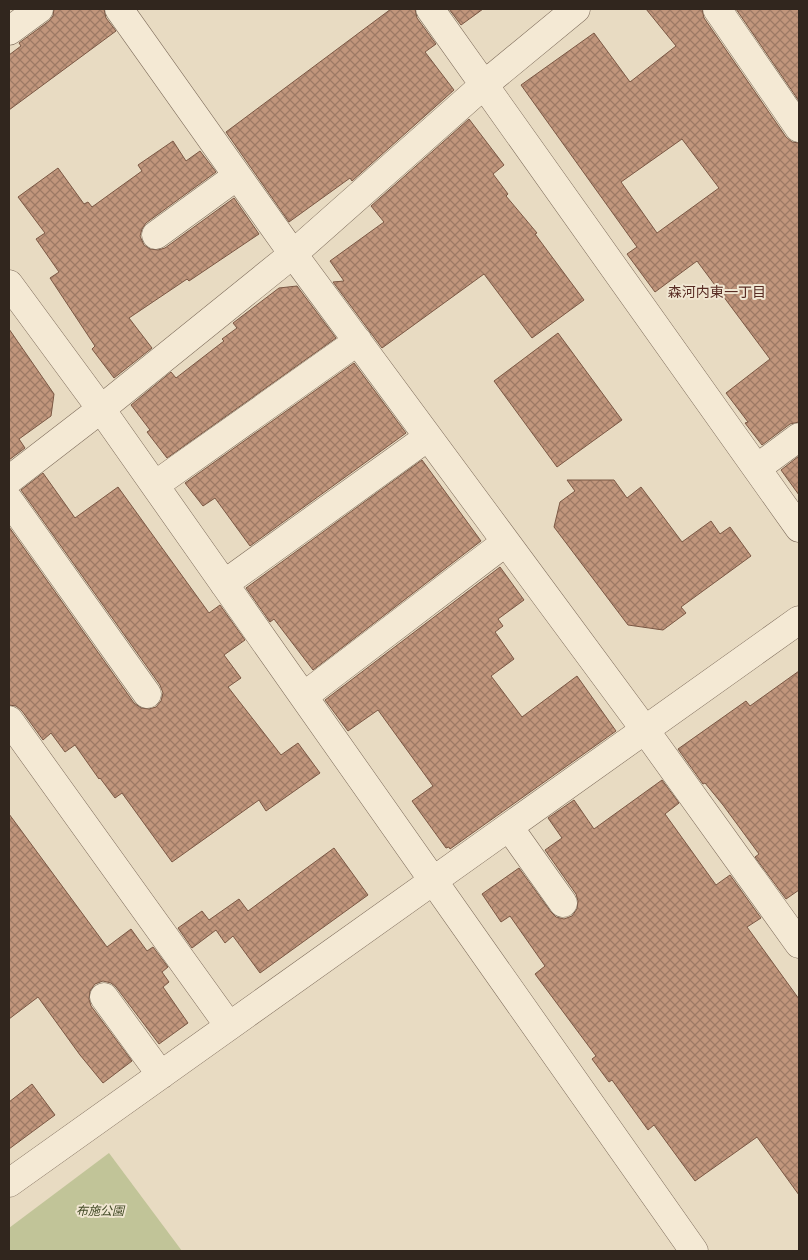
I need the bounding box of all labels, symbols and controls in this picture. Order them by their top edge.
district label: 森河内東一丁目 [668,283,766,301]
park label: 布施公園 [76,1203,126,1218]

